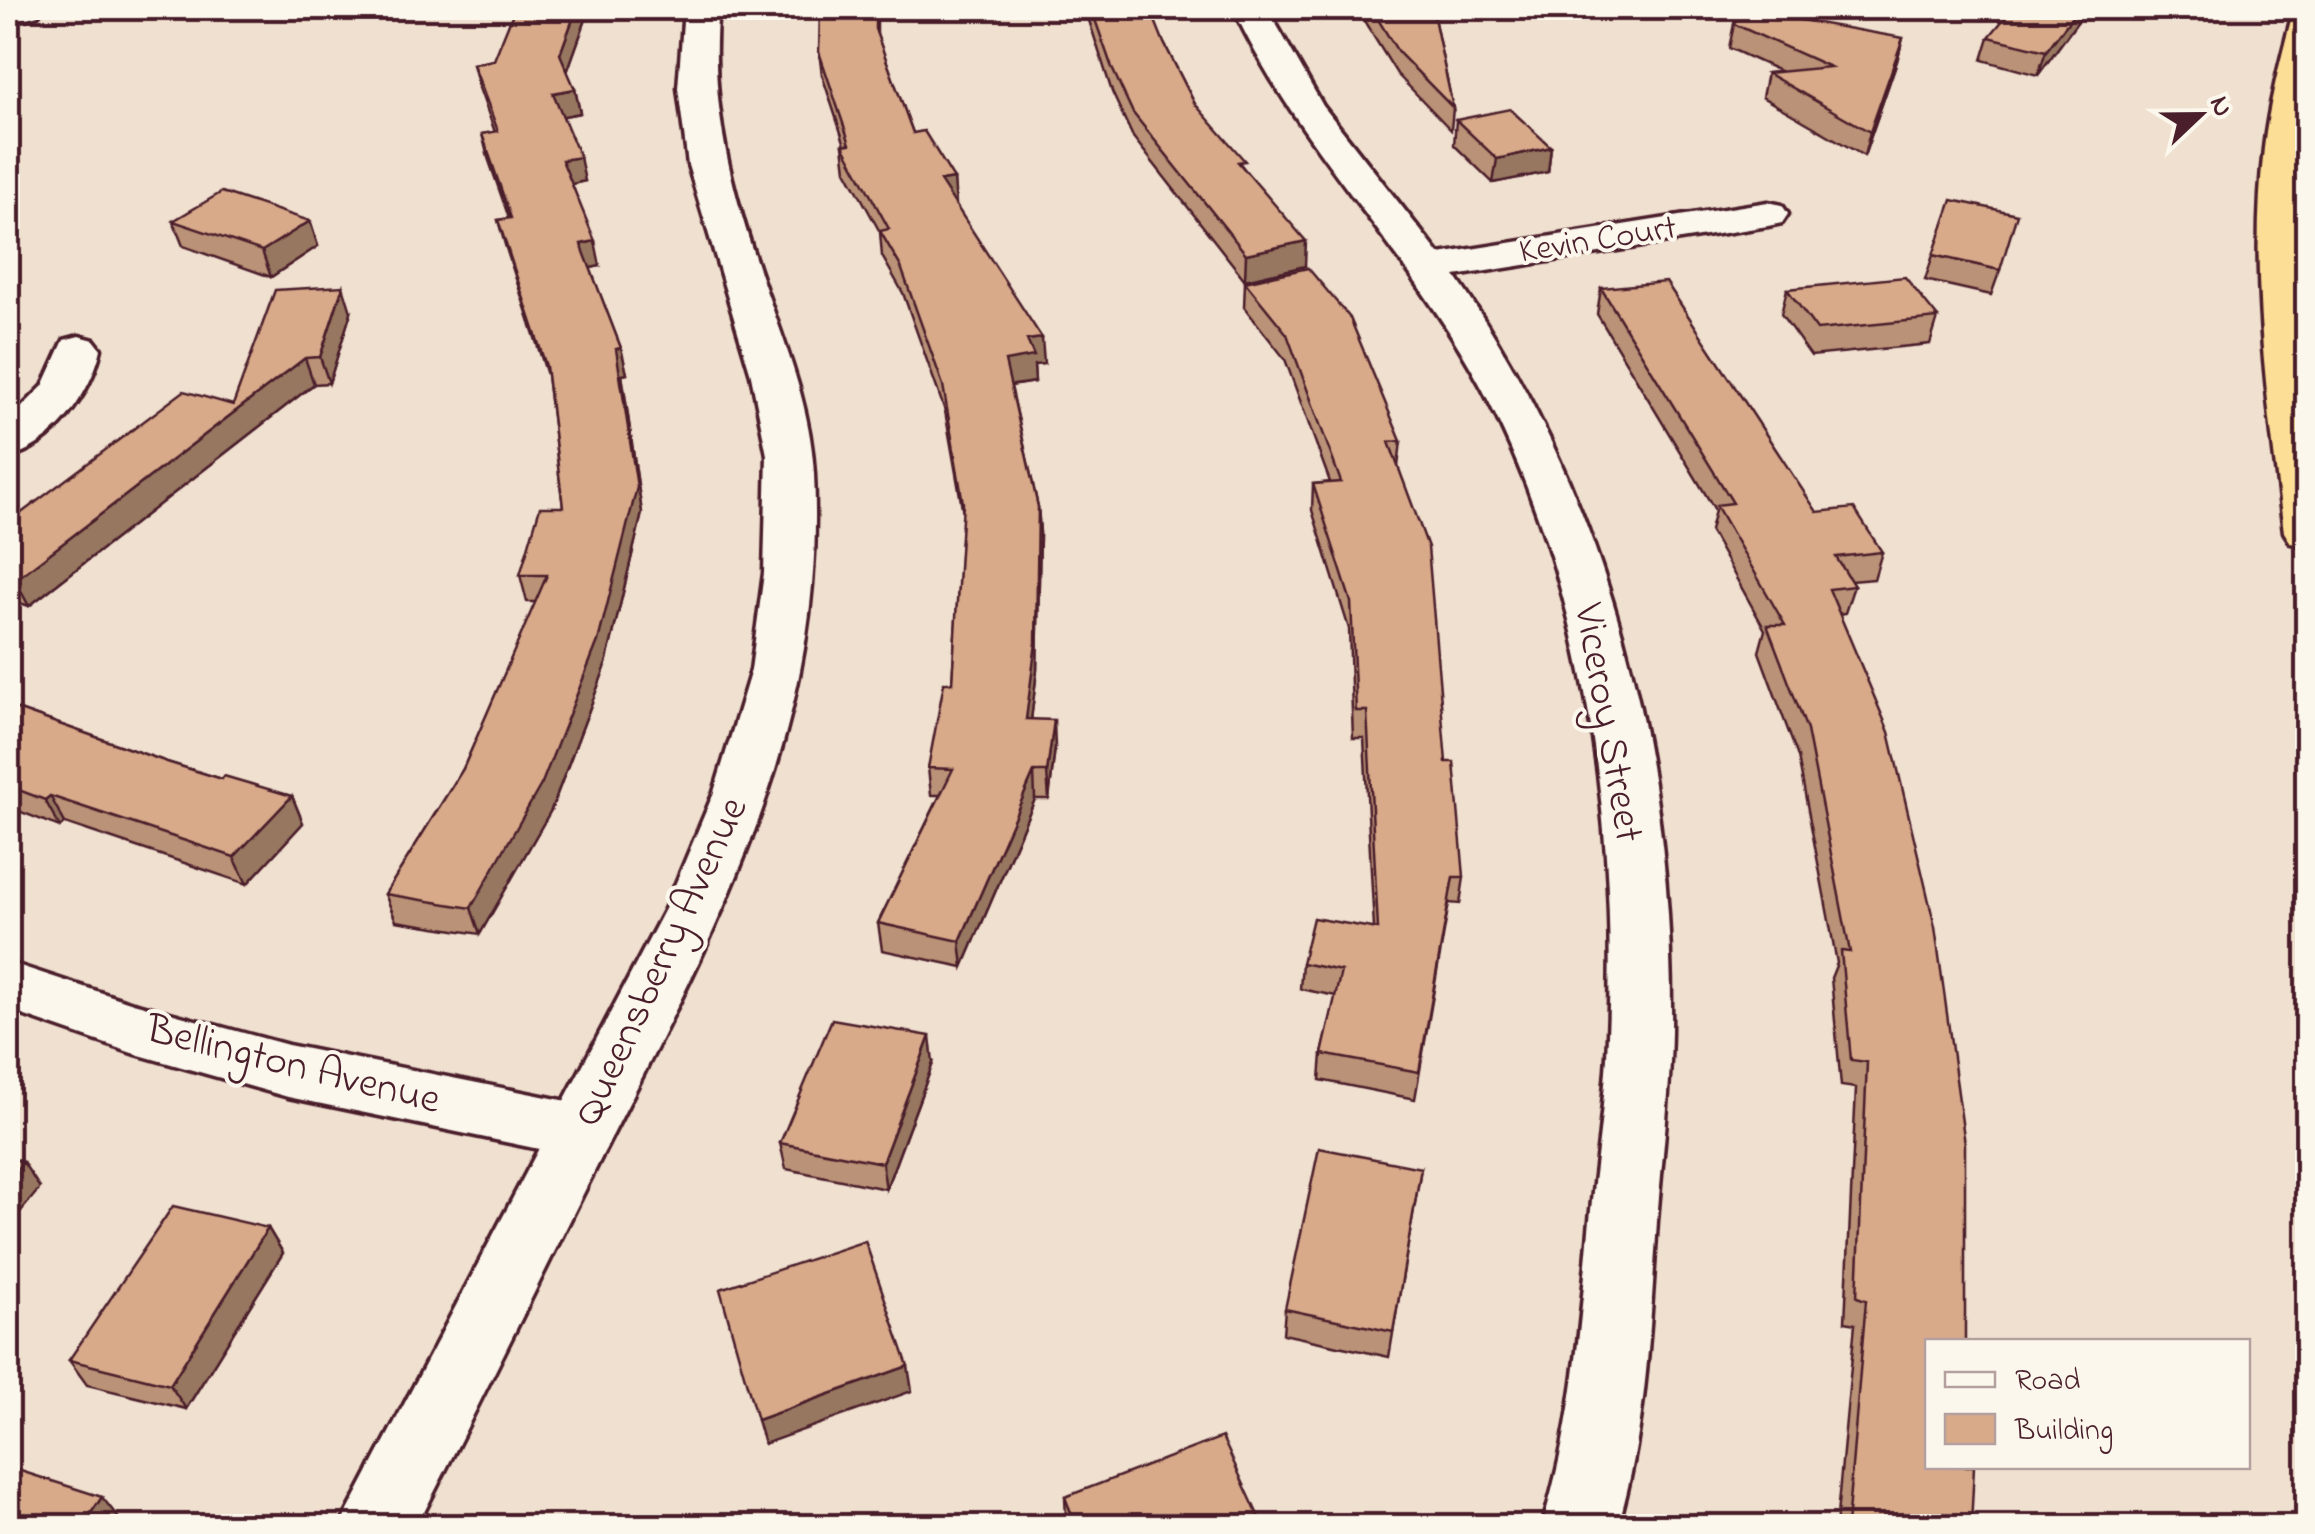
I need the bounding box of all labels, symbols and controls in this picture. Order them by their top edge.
north arrow [2150,65,2250,165]
text: N [2197,91,2242,123]
street label: Kevin Court [1516,203,1680,279]
street label: Viceroy Street [1556,598,1658,847]
street label: Queensberry Avenue [559,787,765,1137]
street label: Bellington Avenue [139,1000,447,1132]
legend [1925,1339,2250,1469]
text: Road [2015,1360,2080,1404]
text: Building [2014,1410,2113,1454]

